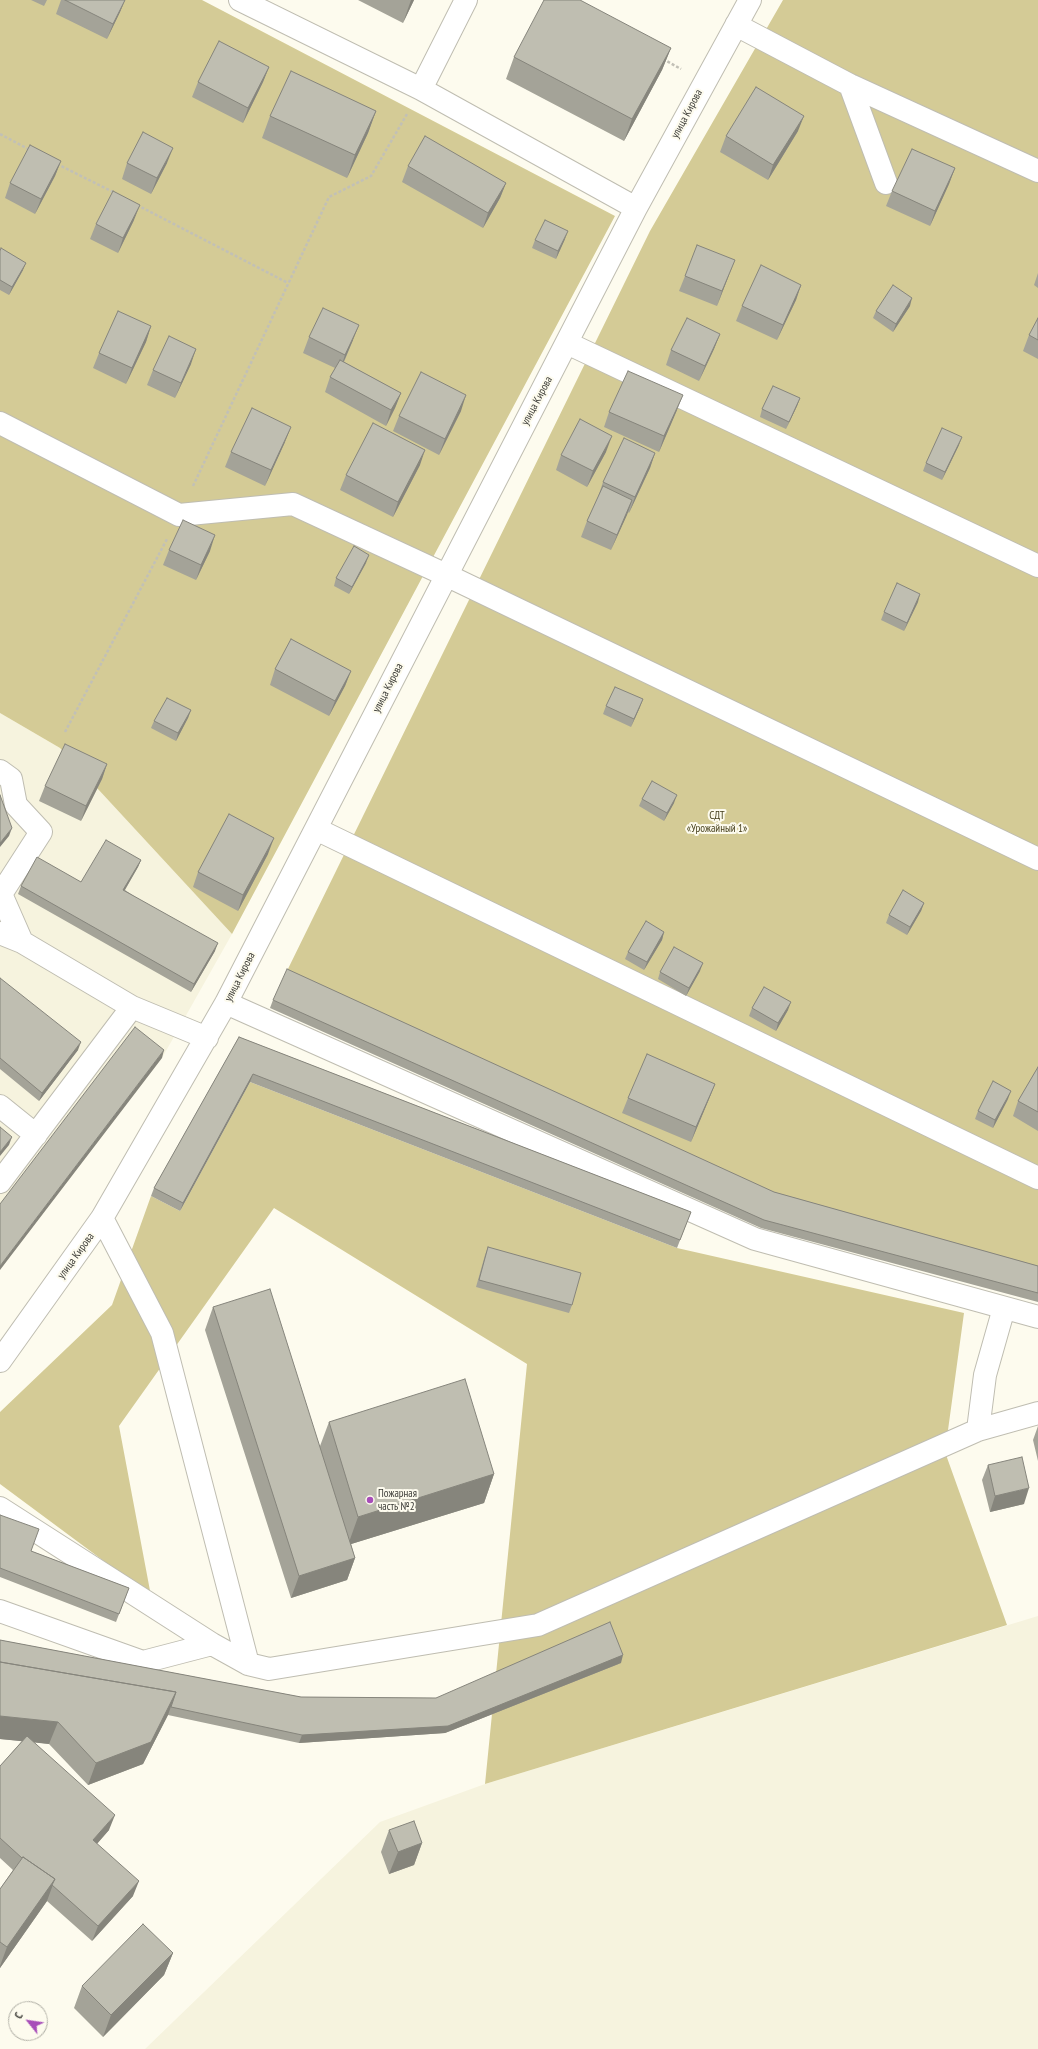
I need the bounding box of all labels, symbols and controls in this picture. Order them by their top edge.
street label: улица Кирова [669,87,705,141]
street label: улица Кирова [519,374,555,428]
street label: улица Кирова [370,661,406,715]
park label: СДТ «Урожайный 1» [687,809,747,835]
street label: улица Кирова [222,950,258,1004]
street label: улица Кирова [55,1230,97,1282]
place label: Пожарная часть №2 [378,1487,417,1513]
marker: Пожарная часть №2 [365,1495,375,1505]
north arrow [8,2001,48,2041]
text: С [11,2010,26,2021]

